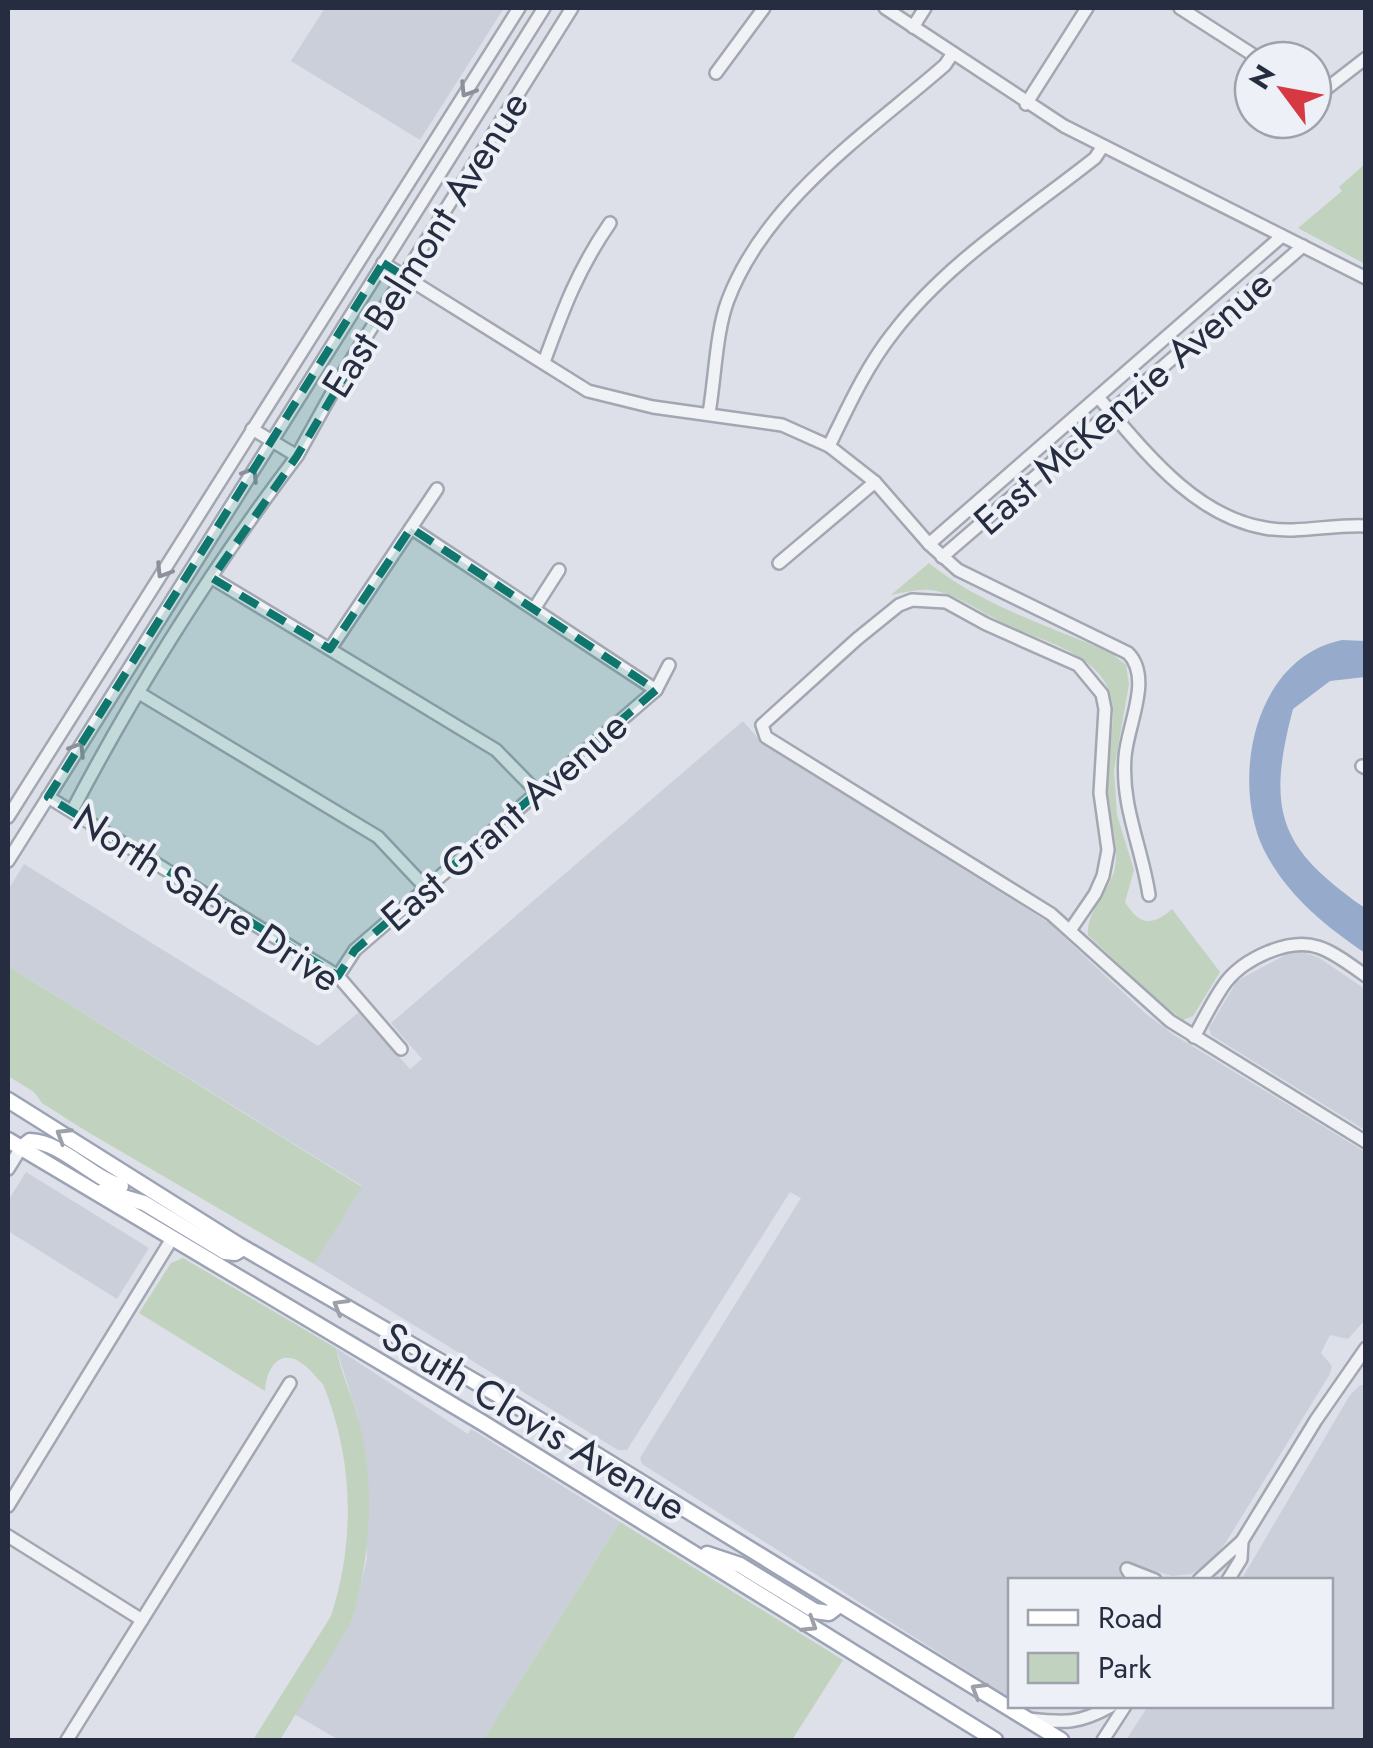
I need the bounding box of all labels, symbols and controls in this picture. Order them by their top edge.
north arrow [1233,40,1333,140]
text: N [1239,57,1285,97]
one-way arrow [460,79,479,97]
street label: East Belmont Avenue [307,80,543,408]
street label: East McKenzie Avenue [961,256,1285,548]
one-way arrow [238,466,257,484]
one-way arrow [156,560,175,578]
street label: East Grant Avenue [368,697,640,945]
one-way arrow [66,742,85,760]
street label: North Sabre Drive [62,790,352,1006]
one-way arrow [56,1129,74,1148]
one-way arrow [332,1298,350,1318]
street label: South Clovis Avenue [371,1307,697,1535]
legend [1008,1578,1333,1708]
text: Road [1098,1596,1163,1639]
one-way arrow [799,1613,817,1632]
text: Park [1098,1646,1152,1689]
one-way arrow [971,1683,989,1702]

